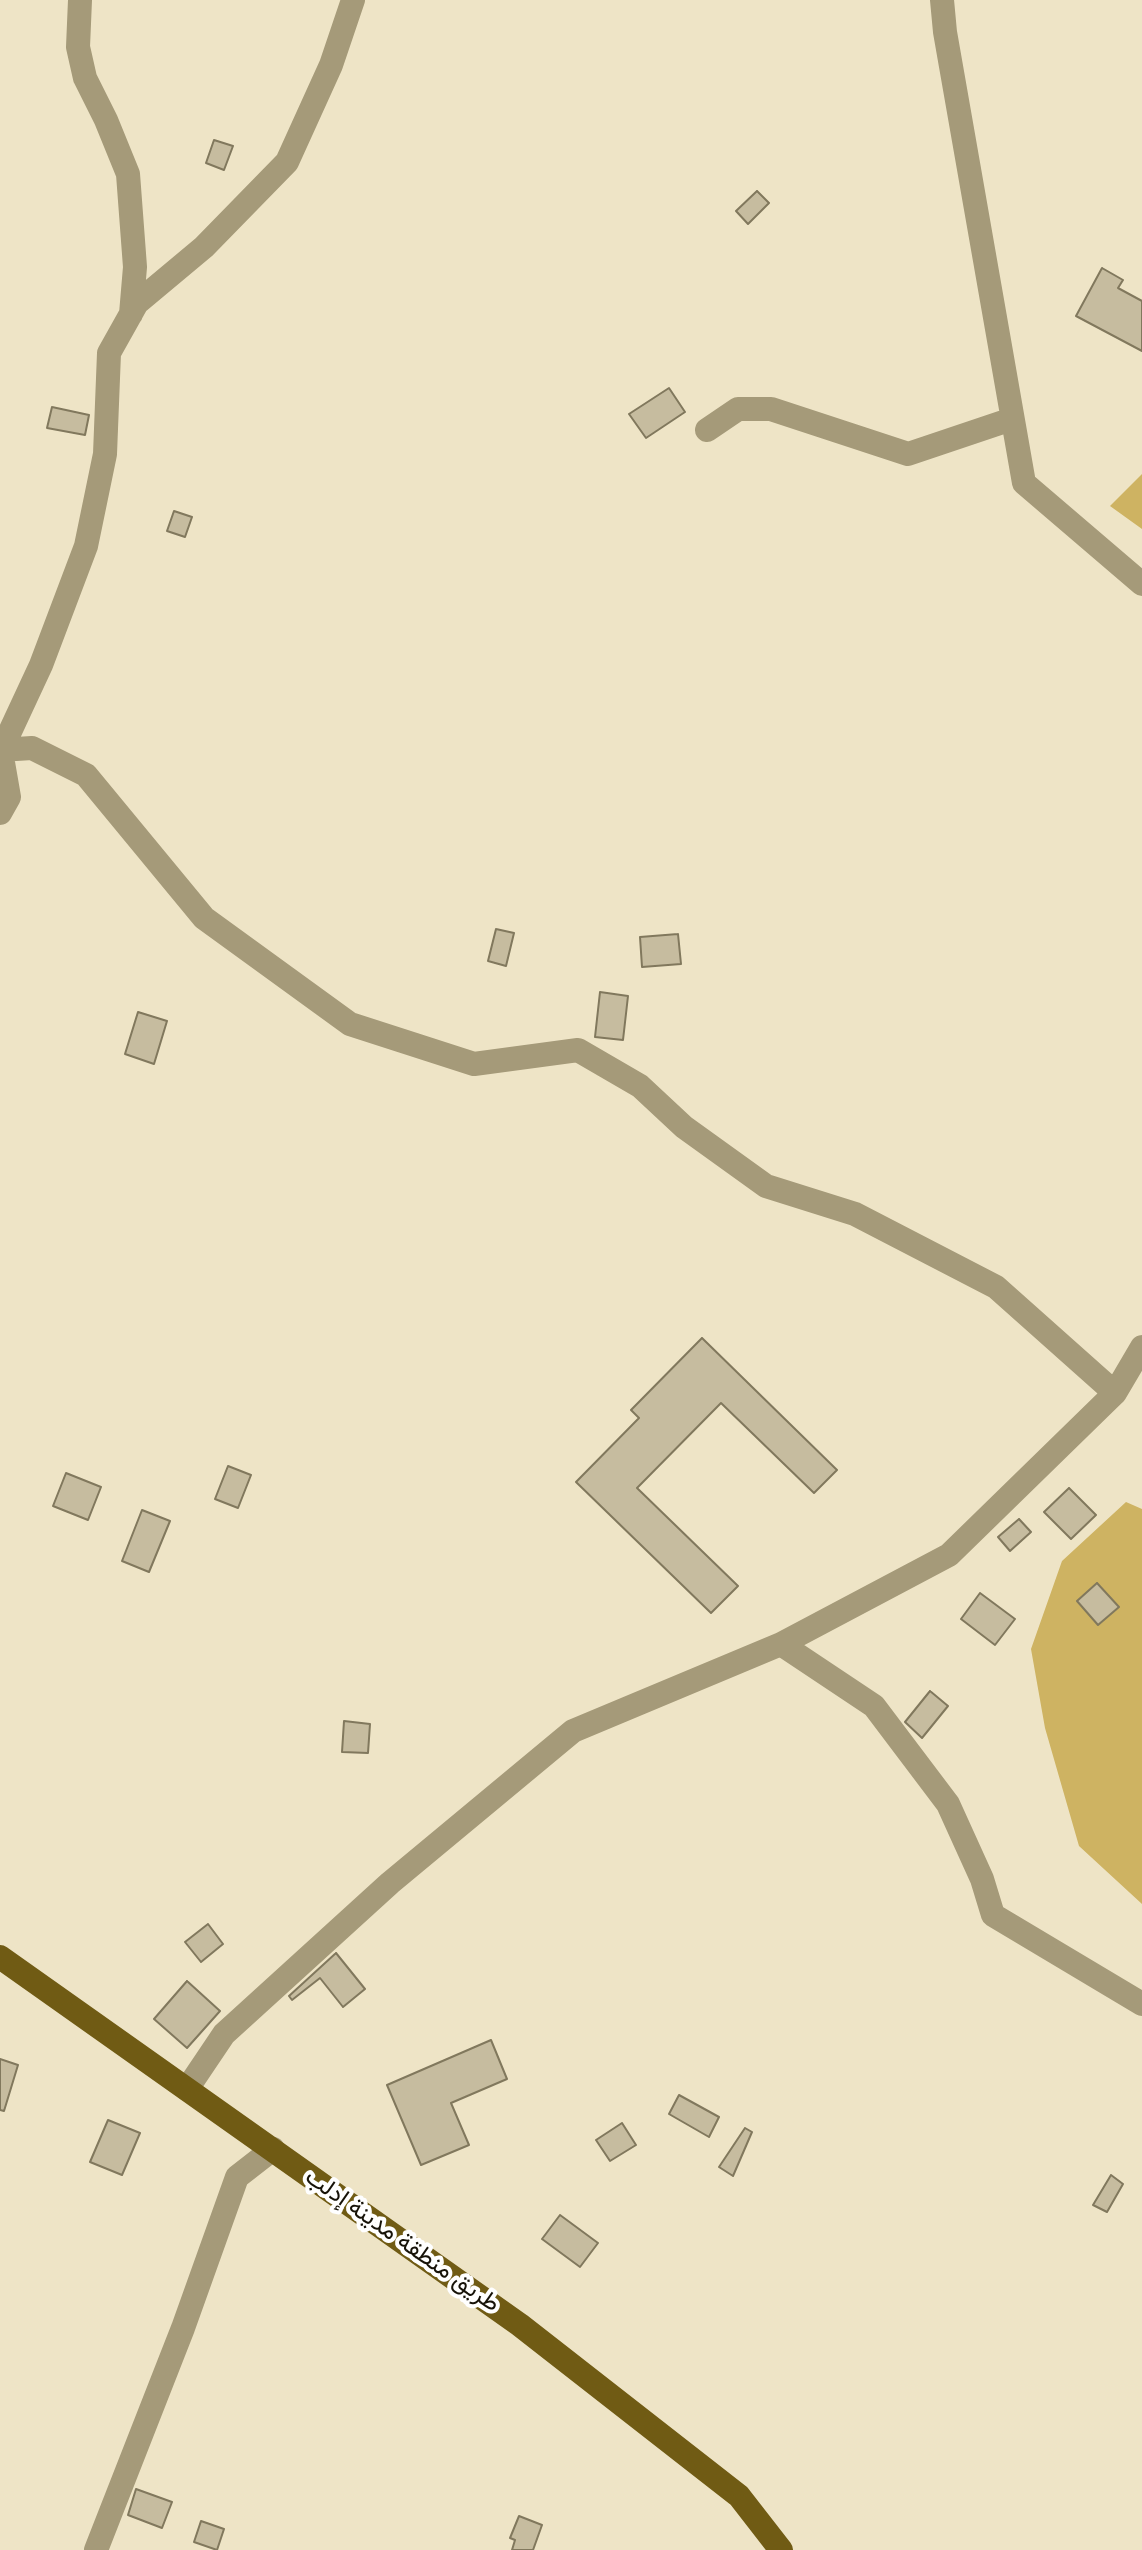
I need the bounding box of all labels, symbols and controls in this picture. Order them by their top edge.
street label: طريق منطقة مدينة إدلب [299,2163,505,2319]

